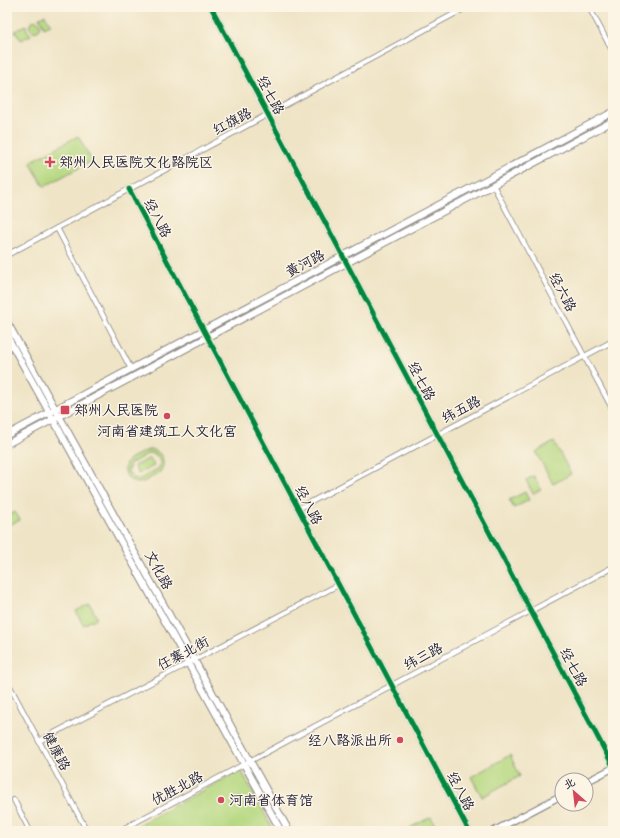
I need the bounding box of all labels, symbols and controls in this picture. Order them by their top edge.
street label: 经七路 [250,71,291,120]
street label: 红旗路 [208,101,257,142]
place label: 郑州人民医院文化路院区 [59,150,213,175]
marker: 郑州人民医院文化路院区 [44,156,56,168]
street label: 经八路 [137,194,178,243]
street label: 黄河路 [281,243,330,284]
street label: 经六路 [542,268,583,317]
street label: 经七路 [401,357,442,406]
street label: 纬五路 [437,389,486,430]
place label: 郑州人民医院 [74,398,158,423]
marker: 郑州人民医院 [59,404,71,416]
marker: 河南省建筑工人文化宫 [162,411,172,421]
place label: 河南省建筑工人文化宫 [97,419,237,444]
street label: 经八路 [288,481,329,530]
street label: 文化路 [137,546,180,595]
street label: 任寨北街 [153,629,214,678]
street label: 纬三路 [399,636,448,677]
street label: 经七路 [553,643,594,692]
street label: 健康路 [36,727,77,776]
place label: 经八路派出所 [308,728,392,753]
marker: 经八路派出所 [395,735,405,745]
street label: 优胜北路 [147,764,208,813]
street label: 经八路 [440,767,481,816]
north arrow [554,772,594,812]
text: 北 [560,773,579,795]
place label: 河南省体育馆 [229,788,313,813]
marker: 河南省体育馆 [216,795,226,805]

